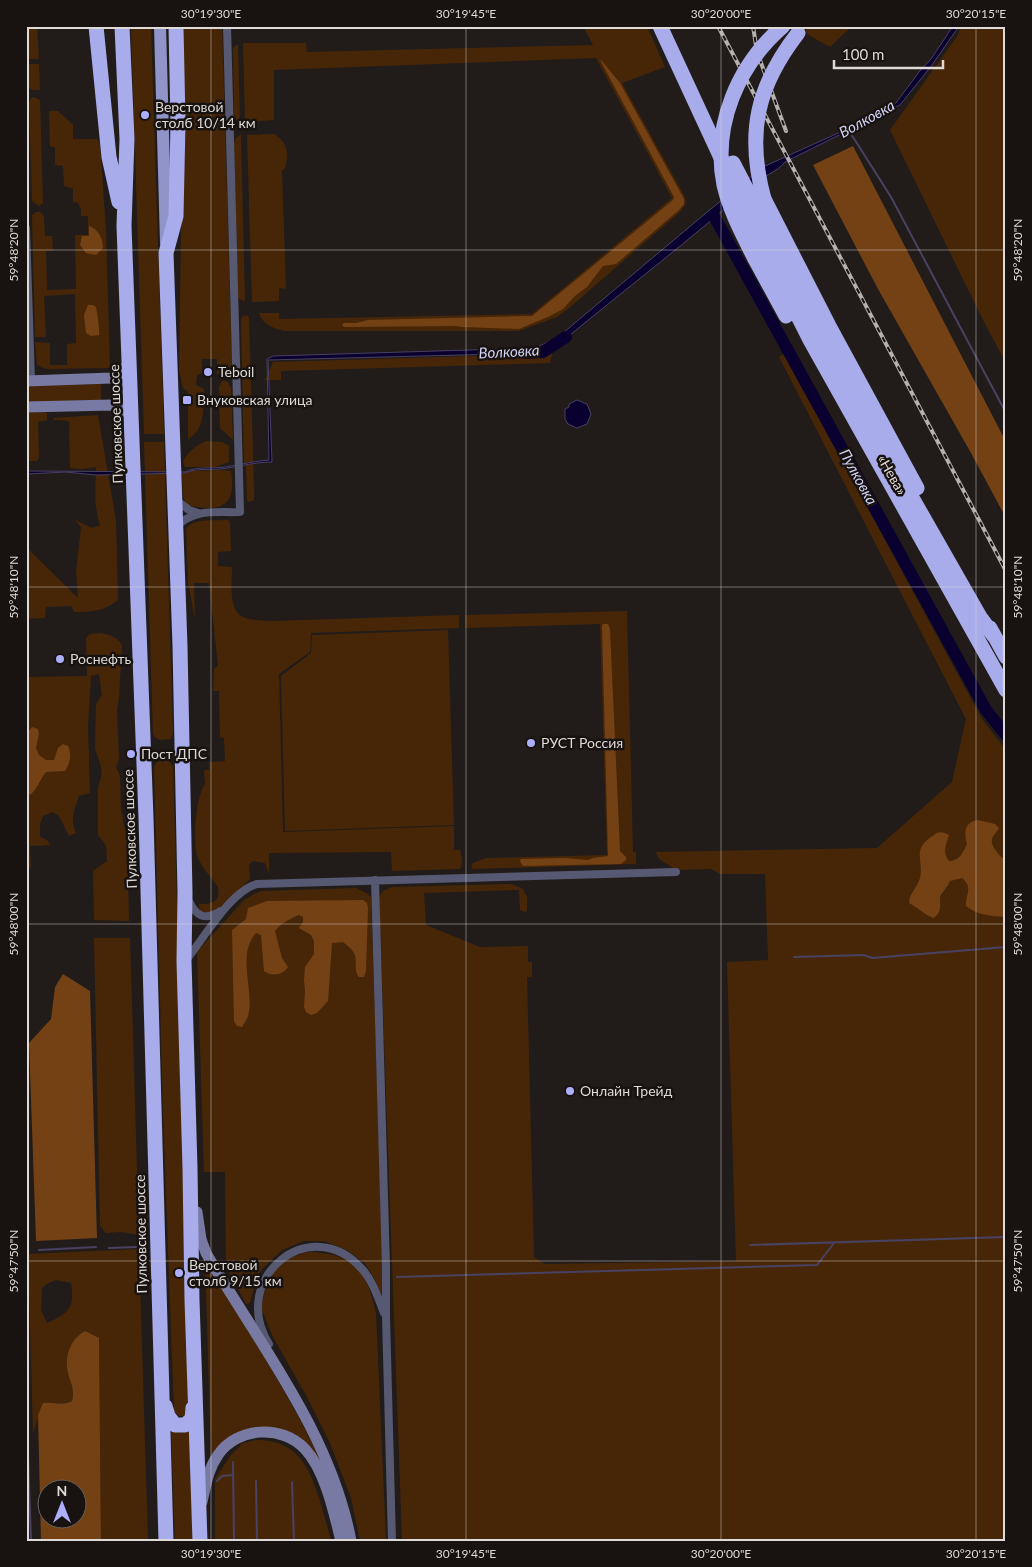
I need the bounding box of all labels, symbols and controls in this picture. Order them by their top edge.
text: 30°19'30"E [181,6,241,21]
text: 30°19'45"E [436,6,496,21]
text: 30°20'00"E [691,6,751,21]
text: 30°20'15"E [946,6,1006,21]
scale bar [834,38,943,70]
text: 100 m [842,45,884,63]
water label: Волковка [835,95,898,141]
place label: Верстовой столб 10/14 км [155,98,256,131]
marker: Верстовой столб 10/14 км [139,109,151,121]
text: 59°48'20"N [6,219,21,281]
text: 59°48'20"N [1010,219,1025,281]
water label: Волковка [478,340,540,362]
place label: Teboil [218,363,254,380]
street label: Пулковское шоссе [105,364,126,484]
marker: Teboil [202,366,214,378]
place label: Внуковская улица [197,391,313,408]
marker: Внуковская улица [181,394,193,406]
water label: Пулковка [836,445,882,508]
street label: «Нева» [874,452,911,498]
text: 59°48'10"N [6,556,21,618]
text: 59°48'10"N [1010,556,1025,618]
place label: Роснефть [70,650,132,667]
marker: Роснефть [54,653,66,665]
place label: РУСТ Россия [541,734,623,751]
marker: РУСТ Россия [525,737,537,749]
place label: Пост ДПС [141,745,208,762]
marker: Пост ДПС [125,748,137,760]
street label: Пулковское шоссе [119,769,140,889]
text: 59°48'00"N [6,893,21,955]
text: 59°48'00"N [1010,893,1025,955]
place label: Онлайн Трейд [580,1082,673,1099]
marker: Онлайн Трейд [564,1085,576,1097]
street label: Пулковское шоссе [131,1174,150,1294]
text: 59°47'50"N [6,1230,21,1292]
text: 59°47'50"N [1010,1230,1025,1292]
place label: Верстовой столб 9/15 км [189,1256,282,1289]
marker: Верстовой столб 9/15 км [173,1267,185,1279]
north arrow [38,1480,88,1530]
text: N [57,1482,67,1499]
text: 30°19'30"E [181,1546,241,1561]
text: 30°19'45"E [436,1546,496,1561]
text: 30°20'00"E [691,1546,751,1561]
text: 30°20'15"E [946,1546,1006,1561]

